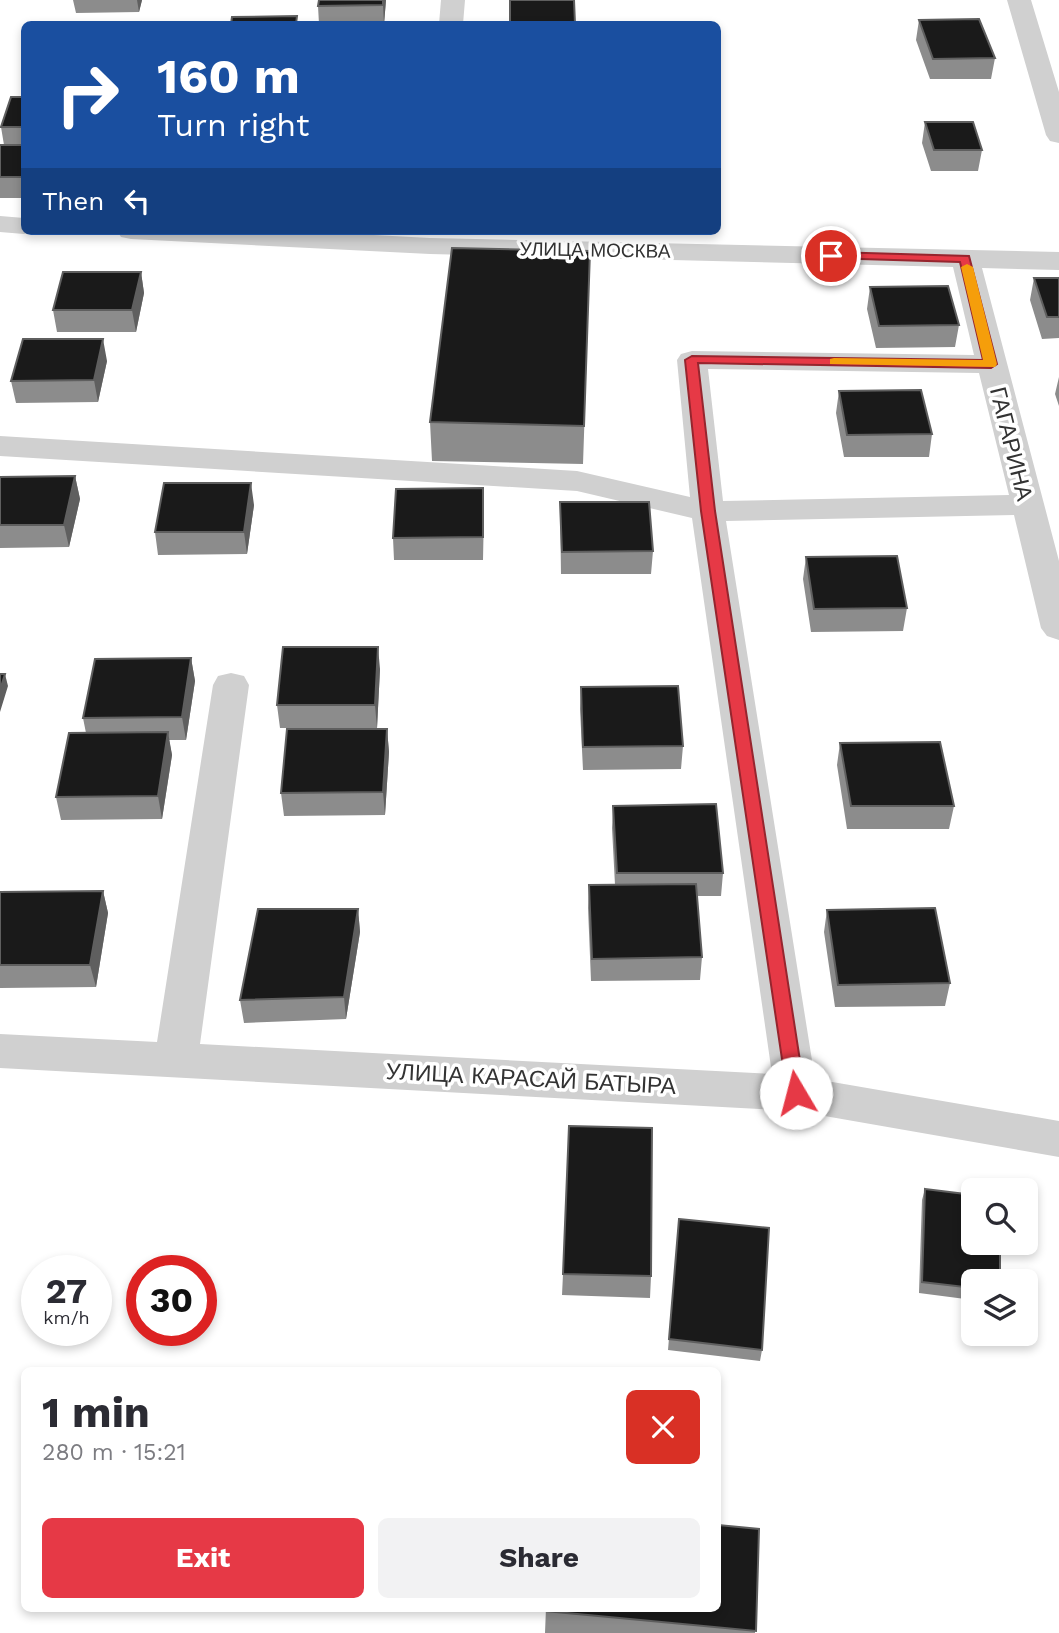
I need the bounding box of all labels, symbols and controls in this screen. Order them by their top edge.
text: 160 m [157,47,300,105]
icon: right [42,49,133,140]
text: Turn right [157,106,309,144]
icon: left [118,182,156,220]
text: Then [42,186,104,216]
pin [801,226,861,286]
street label: УЛИЦА МОСКВА [519,237,671,263]
icon: arrive [812,237,850,275]
street label: ГАГАРИНА [984,384,1038,504]
position arrow [759,1056,833,1130]
street label: УЛИЦА КАРАСАЙ БАТЫРА [385,1057,677,1100]
map controls [961,1178,1038,1346]
button: search [961,1178,1038,1255]
speed limit sign: 30 [126,1255,217,1346]
button: layers [961,1269,1038,1346]
text: 27 [46,1270,87,1312]
text: km/h [43,1307,90,1328]
text: 1 min [42,1388,150,1437]
button: close [626,1390,700,1464]
text: 280 m · 15:21 [42,1439,186,1466]
button: Exit [42,1518,364,1598]
button: Share [378,1518,700,1598]

